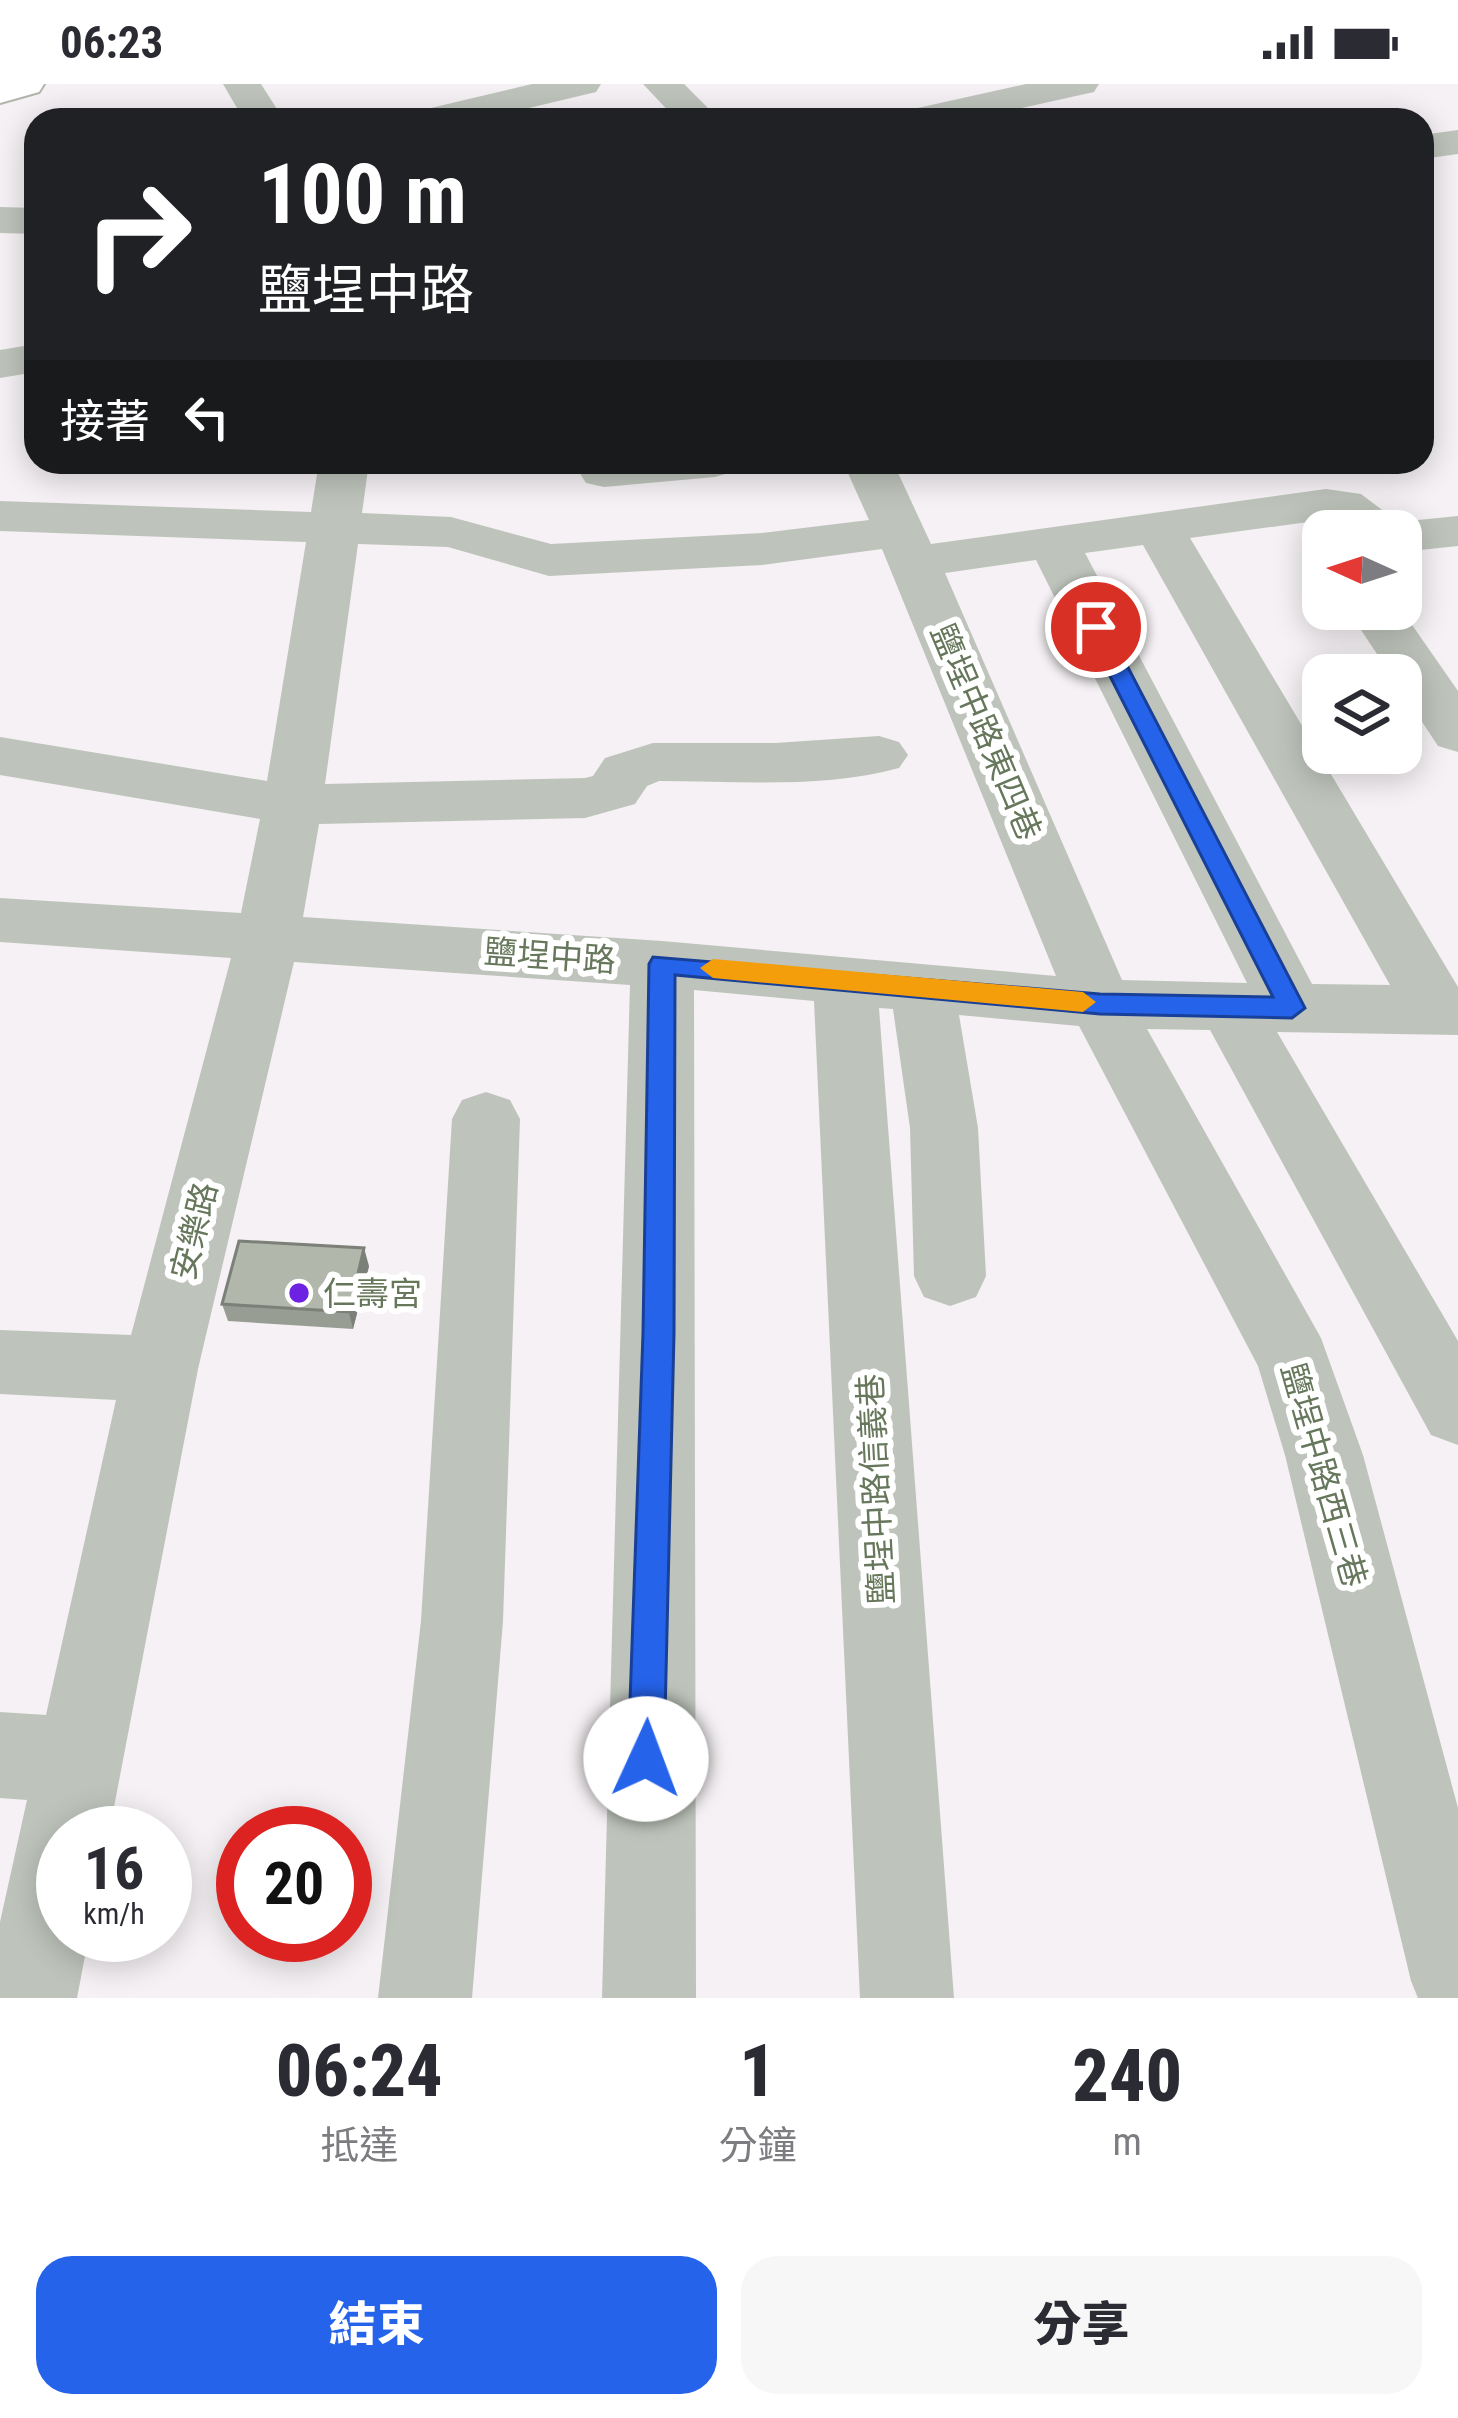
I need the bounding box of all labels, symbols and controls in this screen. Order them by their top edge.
text: 06:23 [60,16,163,69]
text: 100 m [258,145,467,244]
icon: right [60,156,216,312]
text: 鹽埕中路 [258,259,474,322]
icon: left [174,384,240,450]
text: 接著 [60,395,150,448]
north arrow [1302,510,1422,630]
map controls [1302,510,1422,774]
pin [1045,576,1147,678]
icon: arrive [1063,594,1129,660]
street label: 鹽埕中路東四巷 [923,618,1049,846]
button: layers [1302,654,1422,774]
street label: 鹽埕中路 [483,932,617,980]
street label: 安樂路 [163,1178,225,1284]
place label: 仁壽宮 [323,1274,422,1313]
marker: 仁壽宮 [286,1280,312,1306]
street label: 鹽埕中路西三巷 [1273,1359,1375,1591]
street label: 鹽埕中路信義巷 [850,1373,902,1605]
position arrow [583,1696,709,1822]
speed limit sign: 20 [216,1806,372,1962]
text: 16 [84,1833,144,1904]
text: km/h [83,1896,145,1931]
text: 06:24 [276,2029,443,2114]
text: 1 [739,2029,776,2114]
text: 240 [1072,2034,1182,2119]
text: m [1113,2119,1142,2165]
text: 抵達 [320,2123,398,2169]
text: 分鐘 [718,2123,796,2169]
button: 結束 [36,2256,717,2394]
button: 分享 [741,2256,1422,2394]

